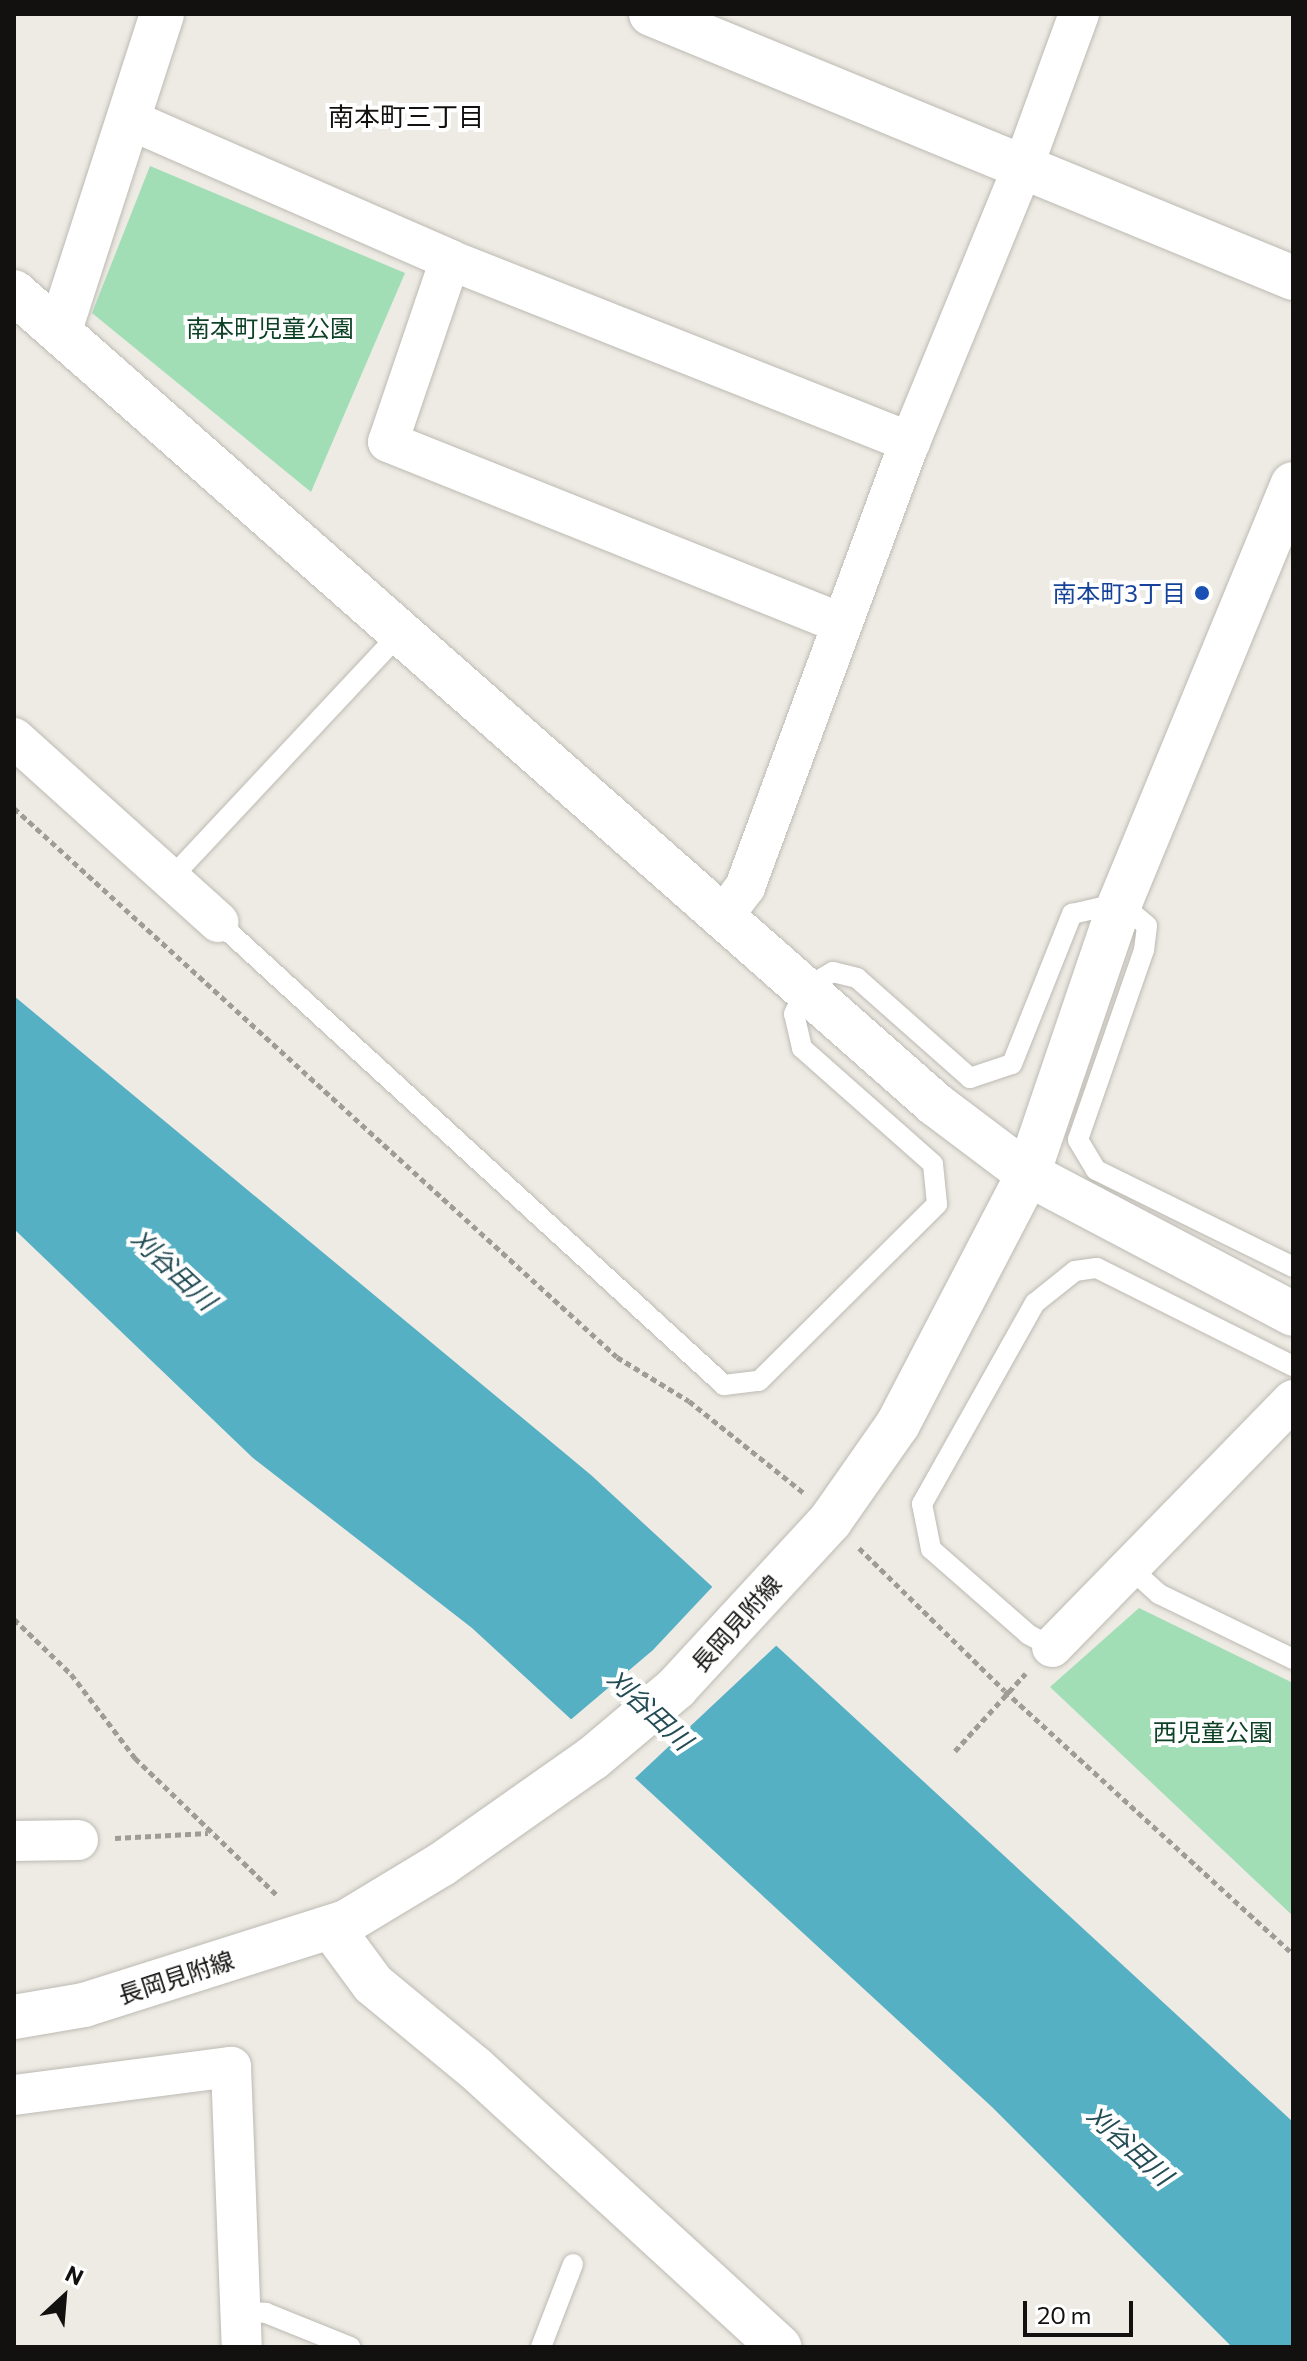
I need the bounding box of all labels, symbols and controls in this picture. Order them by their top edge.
district label: 南本町三丁目 [328,100,484,132]
park label: 南本町児童公園 [186,314,354,342]
place label: 南本町3丁目 [1052,579,1186,607]
marker: 南本町3丁目 [1193,584,1211,602]
water label: 刈谷田川 [125,1222,223,1316]
street label: 長岡見附線 [685,1569,787,1677]
water label: 刈谷田川 [601,1662,699,1756]
park label: 西児童公園 [1153,1718,1273,1746]
street label: 長岡見附線 [114,1945,238,2009]
water label: 刈谷田川 [1081,2099,1179,2191]
north arrow [24,2257,104,2337]
text: N [61,2259,88,2291]
scale bar [1027,2285,1137,2335]
text: 20 m [1037,2300,1091,2329]

